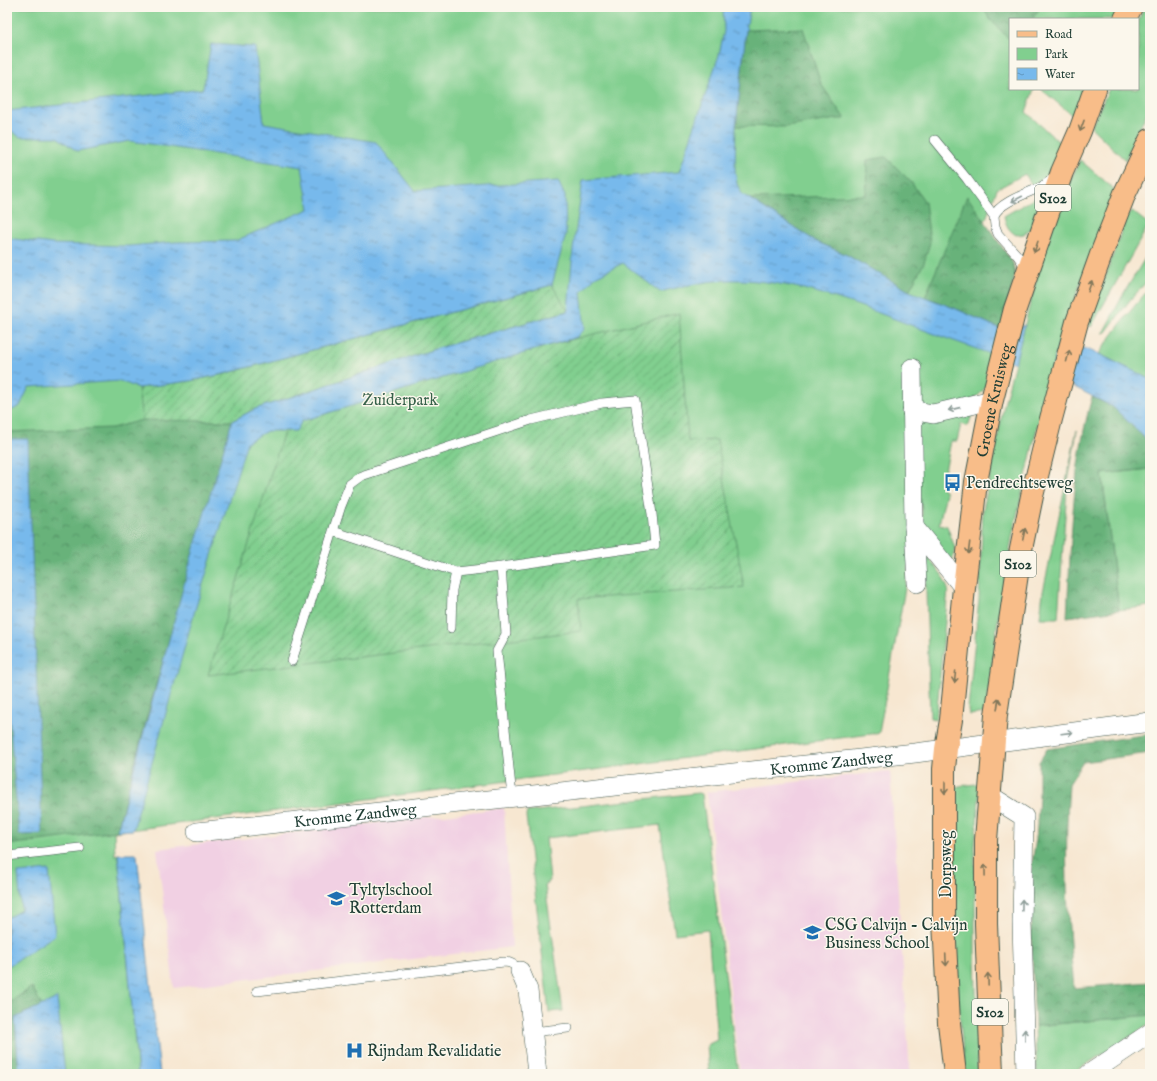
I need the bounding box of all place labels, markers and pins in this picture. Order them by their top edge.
bus stop icon: Pendrechtseweg [943,472,963,492]
place label: Pendrechtseweg [966,474,1073,494]
place label: Tyltylschool Rotterdam [349,881,433,919]
school or university icon: Tyltylschool Rotterdam [326,888,346,908]
place label: CSG Calvijn - Calvijn Business School [825,916,968,954]
school or university icon: CSG Calvijn - Calvijn Business School [802,923,822,943]
hospital icon: Rijndam Revalidatie [344,1040,364,1060]
place label: Rijndam Revalidatie [367,1042,501,1062]

